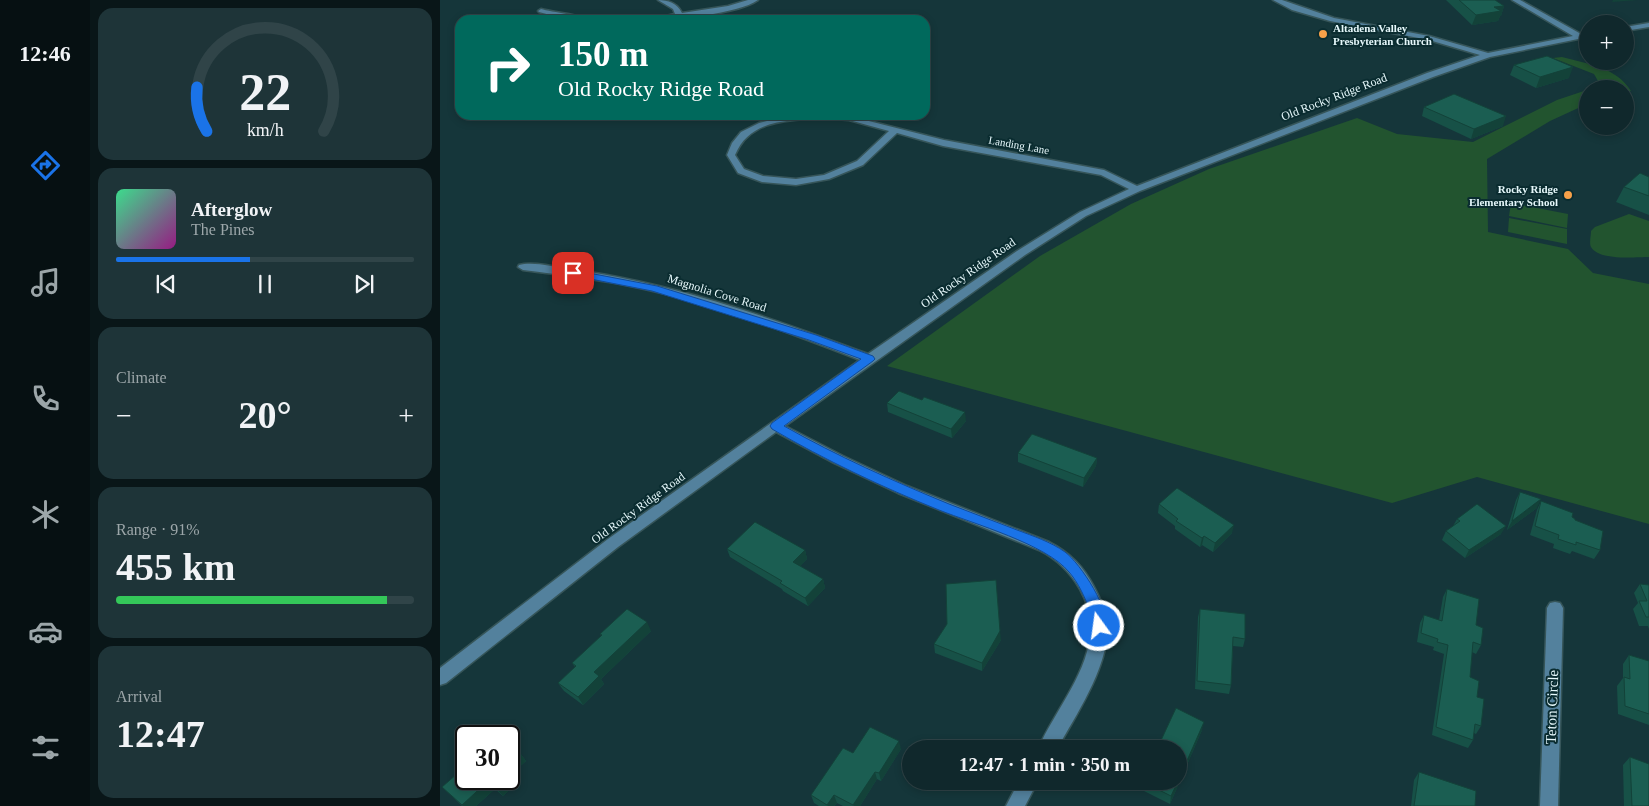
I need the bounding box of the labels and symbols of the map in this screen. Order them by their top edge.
place label: Altadena Valley Presbyterian Church [1333,22,1432,47]
marker: Altadena Valley Presbyterian Church [1317,28,1329,40]
street label: Old Rocky Ridge Road [1279,70,1389,124]
street label: Landing Lane [988,134,1050,156]
place label: Rocky Ridge Elementary School [1469,183,1558,208]
marker: Rocky Ridge Elementary School [1562,189,1574,201]
street label: Old Rocky Ridge Road [918,235,1018,311]
pin [552,252,594,294]
street label: Magnolia Cove Road [666,271,768,315]
street label: Old Rocky Ridge Road [588,469,688,547]
position arrow [1072,599,1124,651]
street label: Teton Circle [1543,669,1561,744]
speed limit sign: 30 [455,725,520,790]

